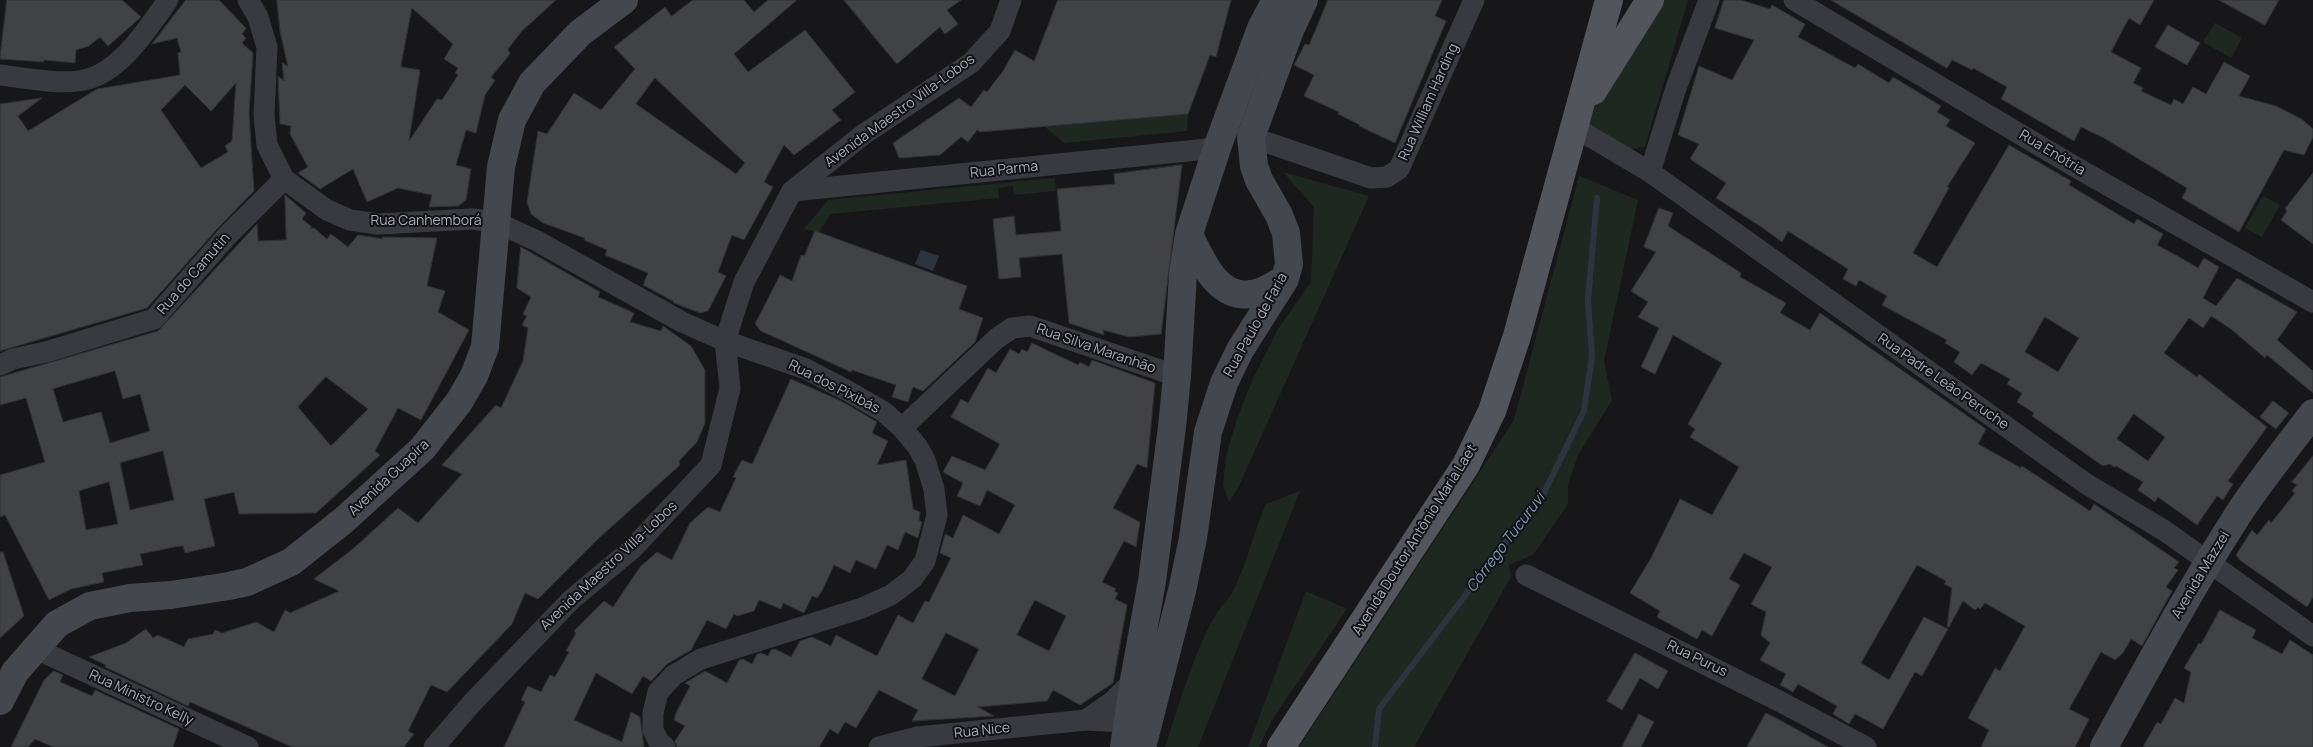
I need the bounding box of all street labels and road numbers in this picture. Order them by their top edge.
street label: Rua William Harding [1396,41,1462,163]
street label: Avenida Maestro Villa-Lobos [822,51,978,171]
street label: Rua Enótria [2016,127,2088,179]
street label: Rua Parma [969,158,1039,182]
street label: Rua Canhemborá [370,213,482,229]
street label: Rua do Camutin [154,230,234,318]
street label: Rua Paulo de Faria [1220,270,1292,380]
street label: Rua Silva Maranhão [1034,321,1158,377]
street label: Rua Padre Leão Peruche [1874,330,2012,434]
street label: Rua dos Pixibás [786,357,882,417]
street label: Avenida Guapira [345,437,433,519]
street label: Avenida Doutor Antônio Maria Laet [1349,442,1481,638]
street label: Avenida Maestro Villa-Lobos [537,498,681,634]
street label: Avenida Mazzei [2168,528,2234,622]
street label: Rua Purus [1664,637,1730,681]
street label: Rua Ministro Kelly [86,666,196,730]
street label: Rua Nice [953,720,1011,742]

